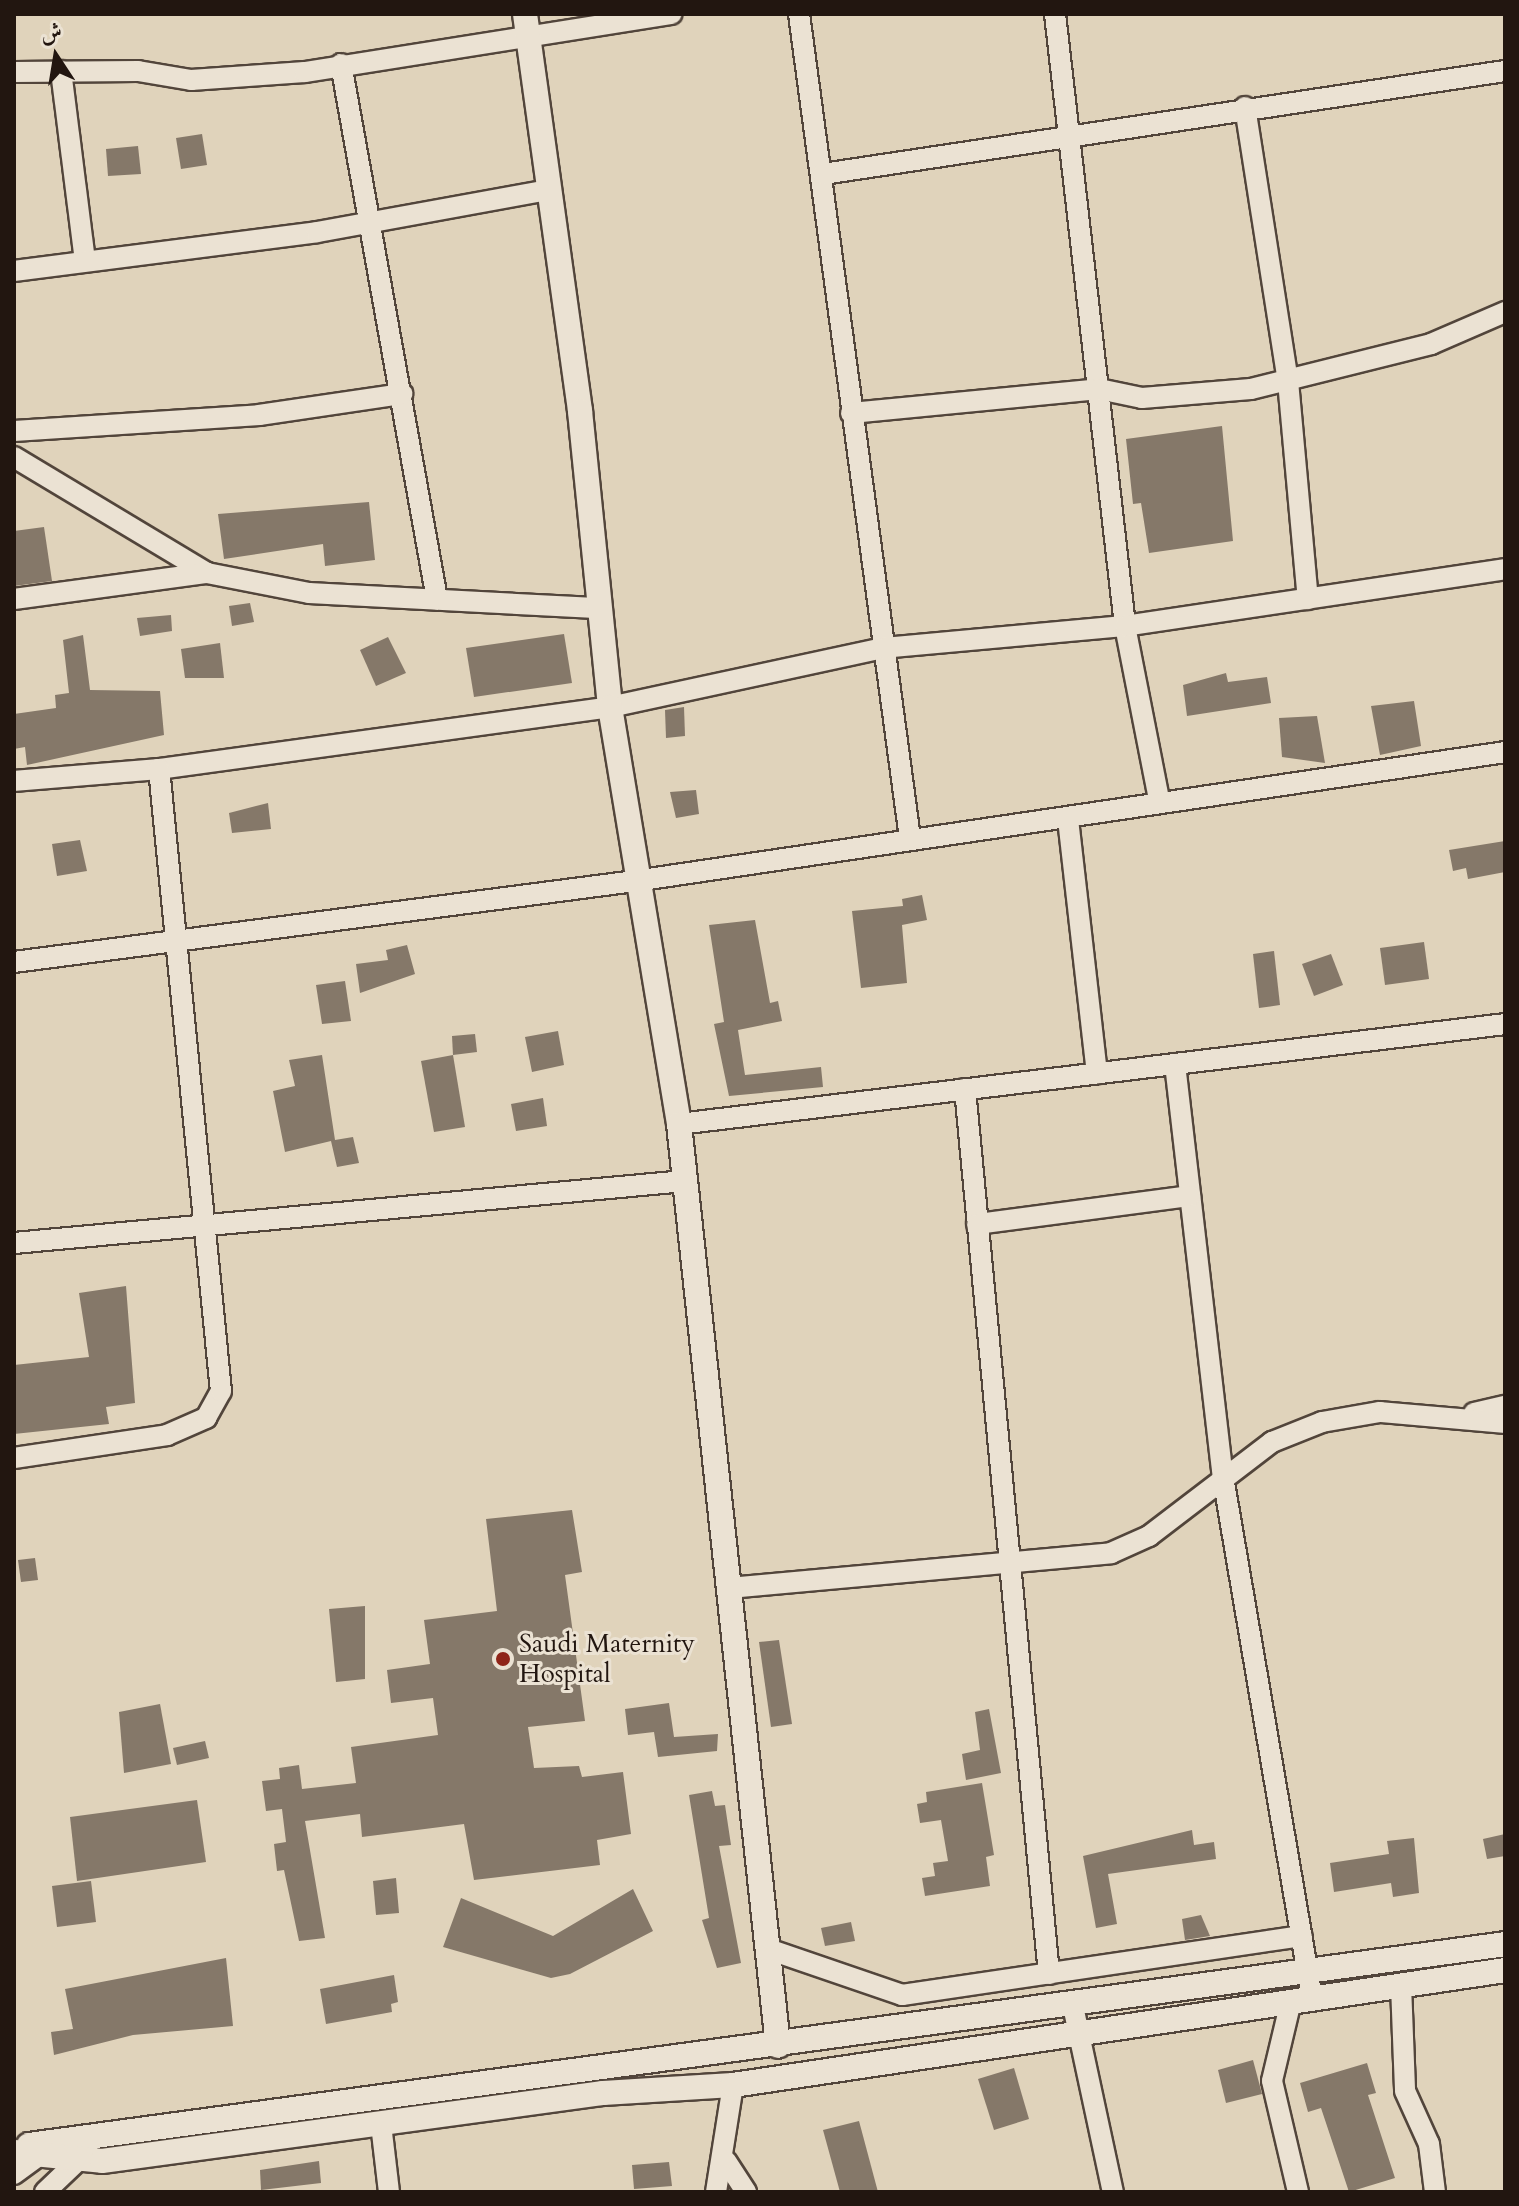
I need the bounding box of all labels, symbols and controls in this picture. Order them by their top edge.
north arrow [16,16,96,96]
text: ش [37,16,65,49]
place label: Saudi Maternity Hospital [519,1628,695,1690]
marker: Saudi Maternity Hospital [494,1650,512,1668]

